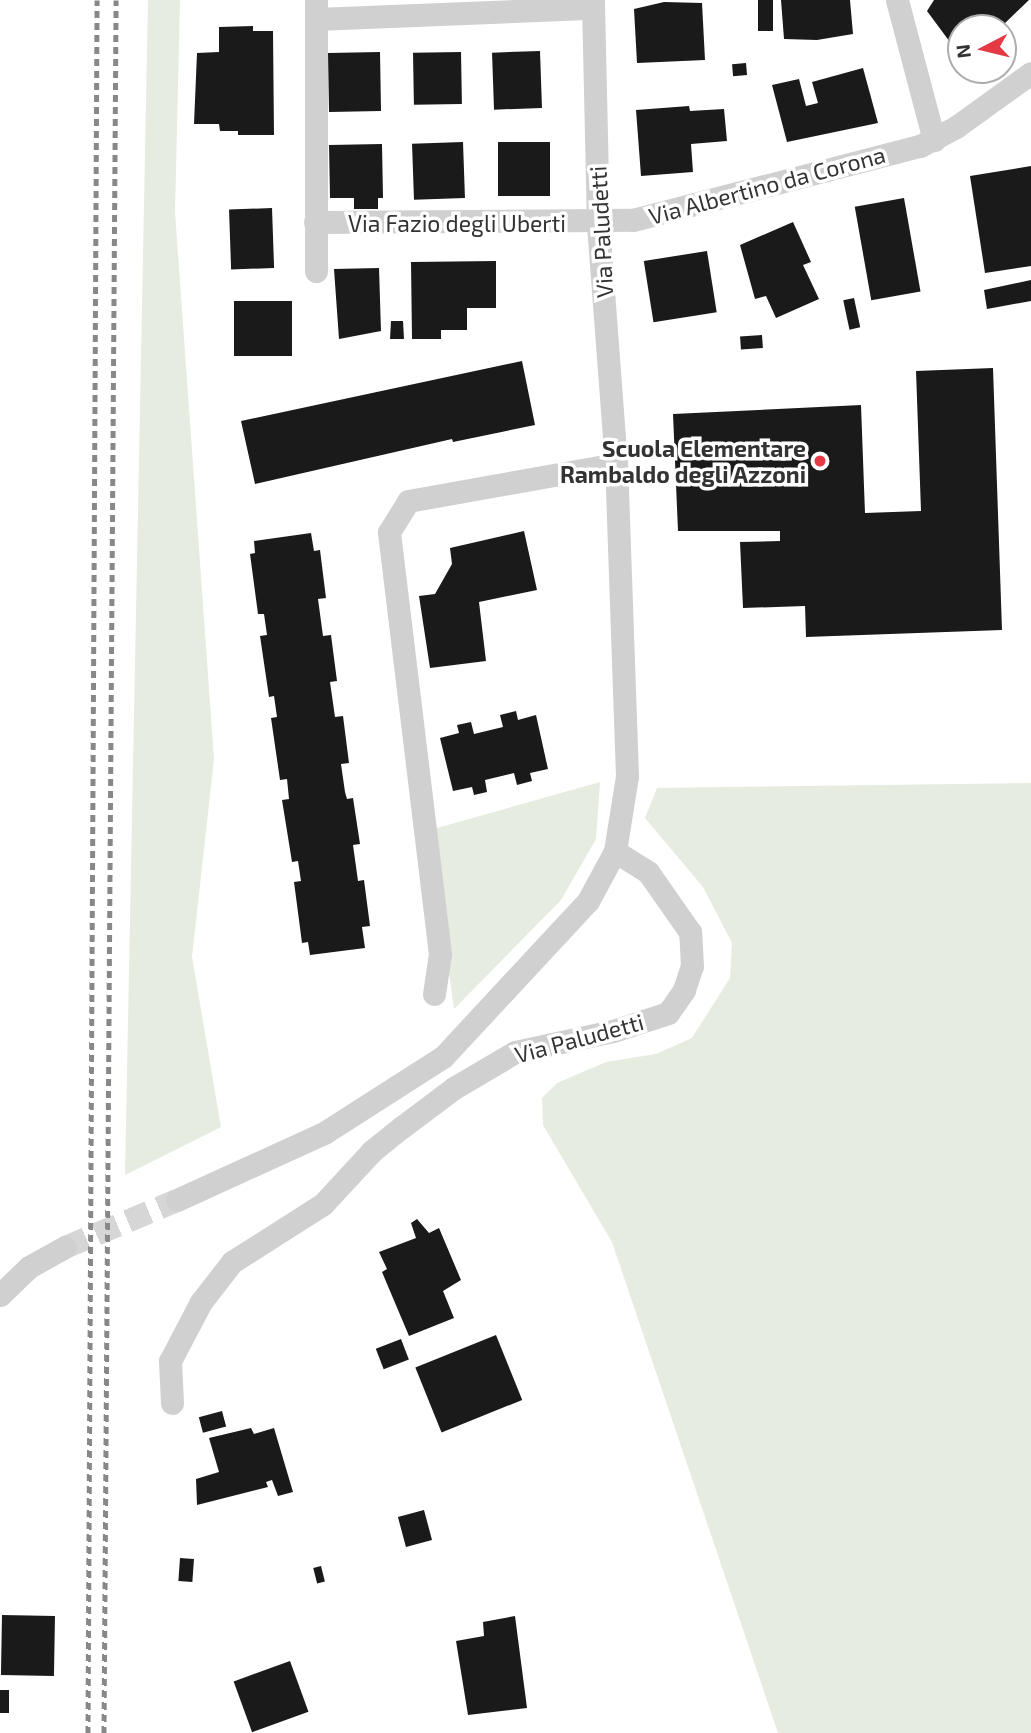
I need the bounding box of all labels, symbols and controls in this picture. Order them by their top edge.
north arrow [947,14,1017,84]
text: N [950,43,975,60]
street label: Via Albertino da Corona [645,140,889,230]
street label: Via Paludetti [584,165,618,299]
street label: Via Fazio degli Uberti [348,209,566,237]
place label: Scuola Elementare Rambaldo degli Azzoni [559,434,806,488]
marker: Scuola Elementare Rambaldo degli Azzoni [812,453,828,469]
street label: Via Paludetti [512,1008,646,1068]

